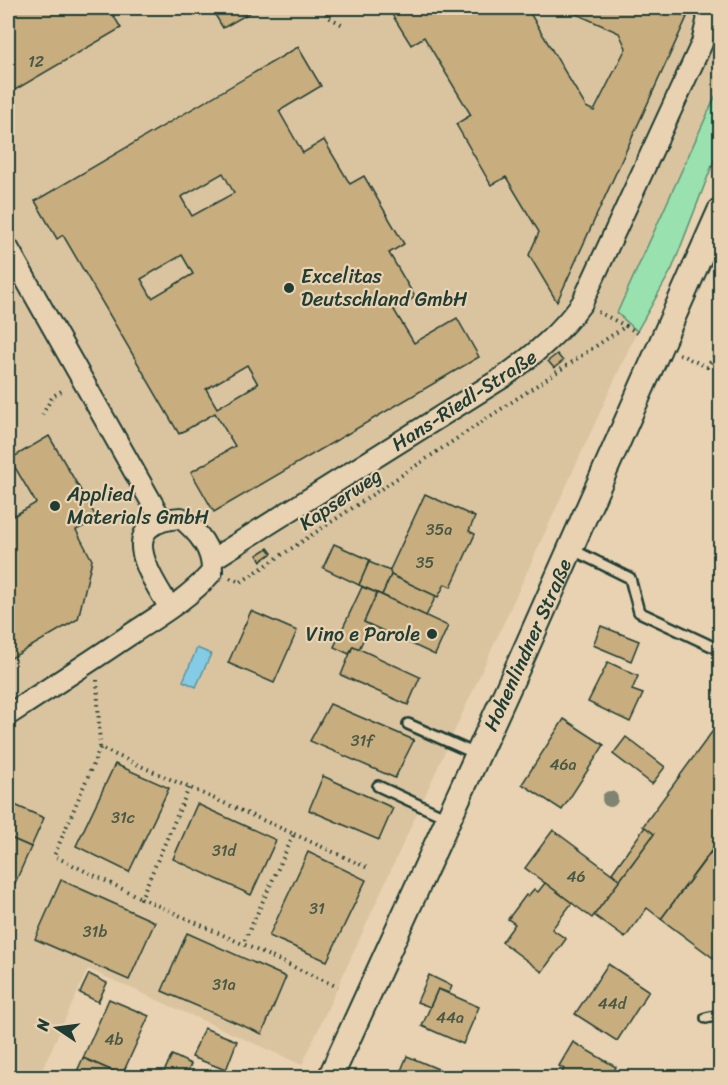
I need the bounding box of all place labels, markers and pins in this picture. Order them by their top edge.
place label: Excelitas Deutschland GmbH [301,259,467,317]
marker: Excelitas Deutschland GmbH [282,281,296,295]
place label: Applied Materials GmbH [66,477,209,535]
marker: Applied Materials GmbH [48,499,62,513]
place label: Vino e Parole [306,617,420,652]
marker: Vino e Parole [425,627,439,641]

